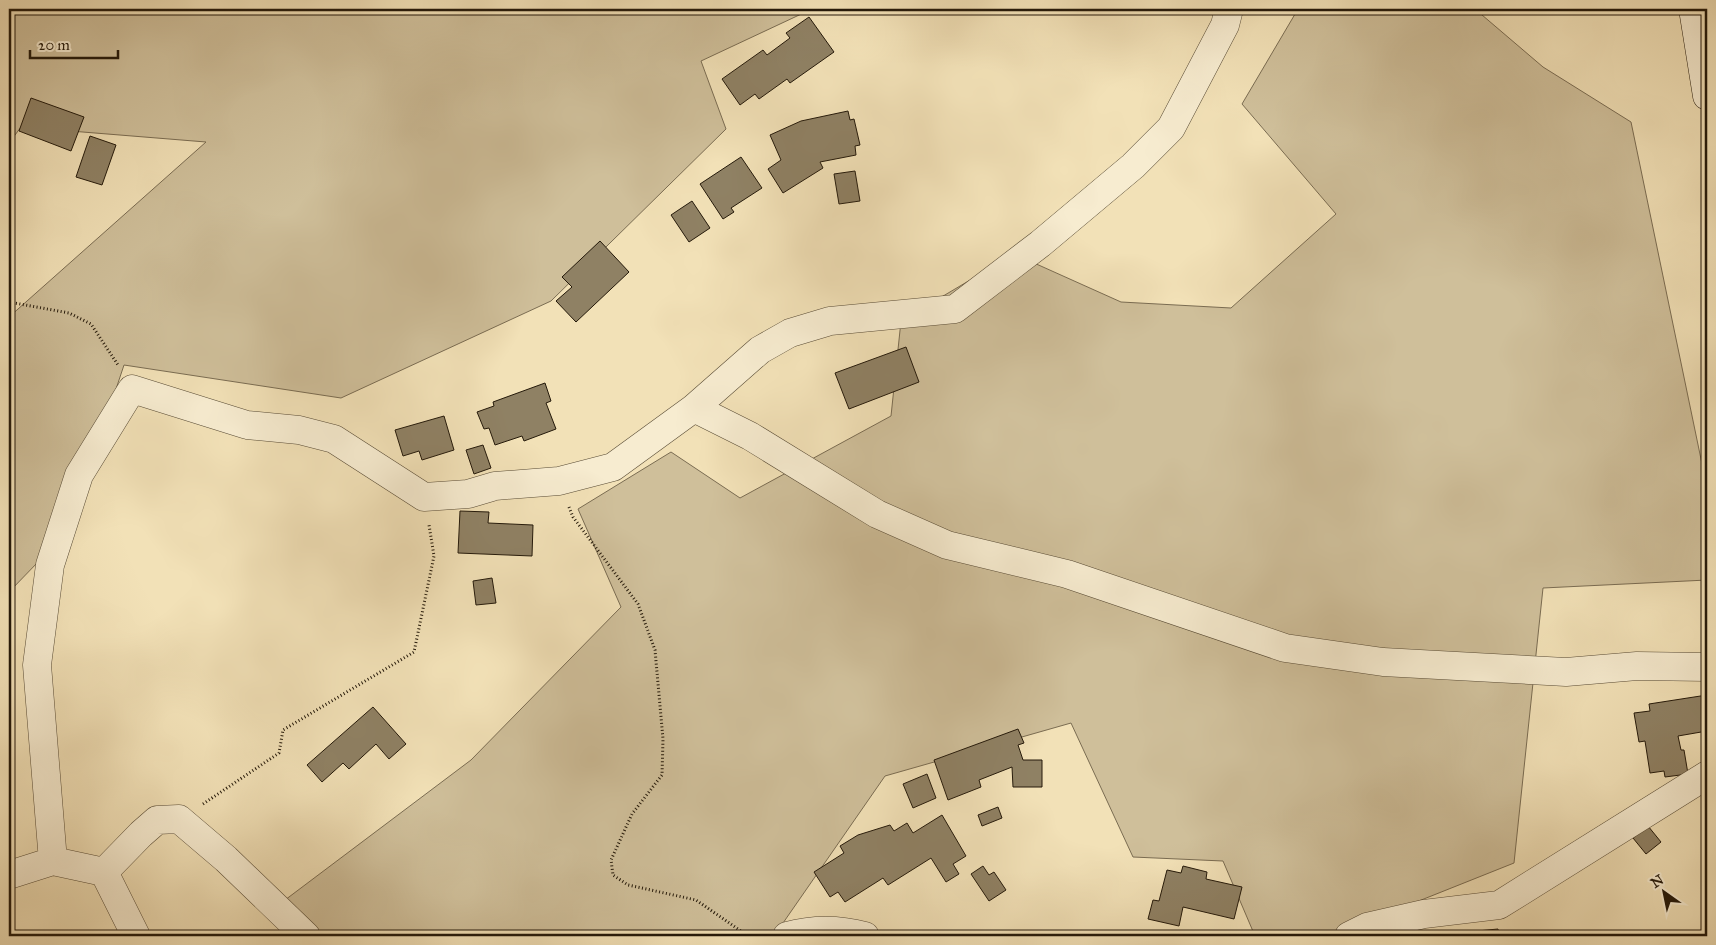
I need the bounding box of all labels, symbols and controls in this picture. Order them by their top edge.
scale bar [30,28,118,60]
text: 20 m [38,36,70,54]
north arrow [1638,868,1688,918]
text: N [1648,871,1667,892]

